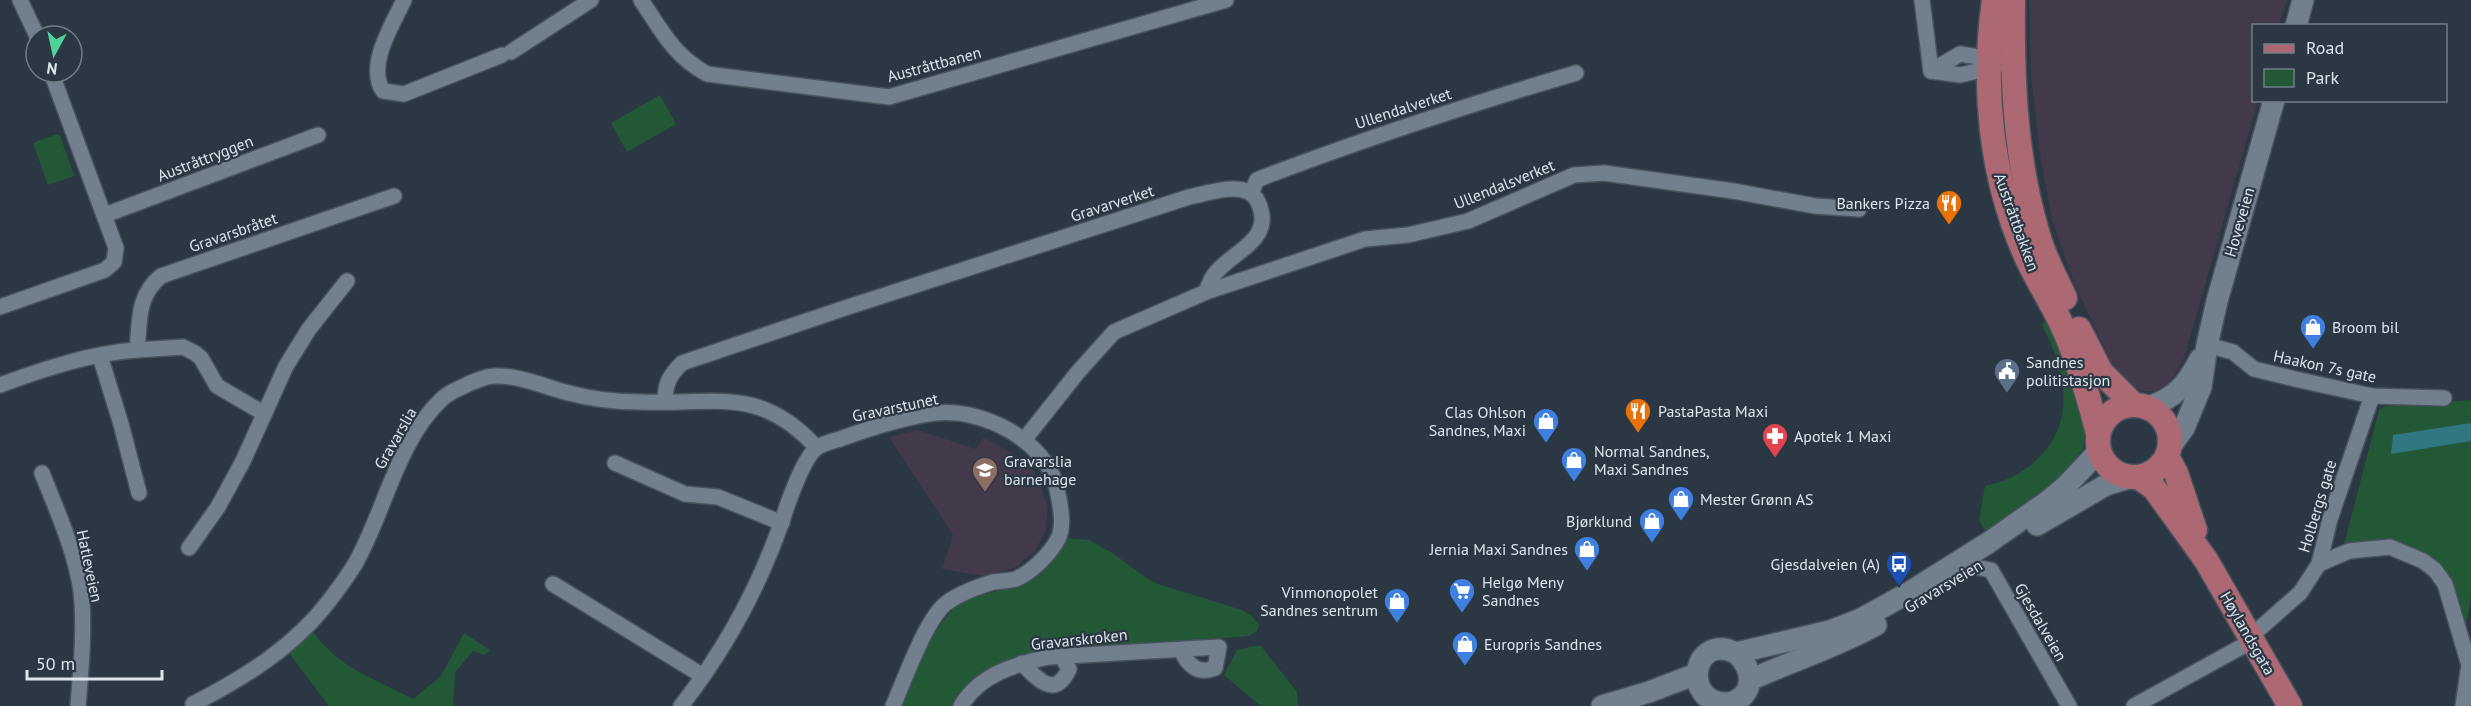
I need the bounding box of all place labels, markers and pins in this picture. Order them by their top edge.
restaurant icon: Bankers Pizza [1934,188,1964,226]
place label: Bankers Pizza [1836,193,1930,213]
shop icon: Broom bil [2298,312,2328,350]
place label: Broom bil [2332,317,2399,337]
place label: Sandnes politistasjon [2026,352,2110,390]
public building icon: Sandnes politistasjon [1992,356,2022,394]
restaurant icon: PastaPasta Maxi [1623,396,1653,434]
place label: PastaPasta Maxi [1658,401,1768,421]
place label: Clas Ohlson Sandnes, Maxi [1429,402,1526,440]
shop icon: Clas Ohlson Sandnes, Maxi [1531,406,1561,444]
pharmacy icon: Apotek 1 Maxi [1760,421,1790,459]
place label: Apotek 1 Maxi [1794,426,1892,446]
place label: Normal Sandnes, Maxi Sandnes [1594,441,1710,479]
shop icon: Normal Sandnes, Maxi Sandnes [1559,445,1589,483]
place label: Gravarslia barnehage [1004,451,1076,489]
school or university icon: Gravarslia barnehage [970,455,1000,493]
shop icon: Mester Grønn AS [1666,484,1696,522]
place label: Mester Grønn AS [1700,489,1814,509]
shop icon: Bjørklund [1637,506,1667,544]
place label: Bjørklund [1566,511,1632,531]
shop icon: Jernia Maxi Sandnes [1572,534,1602,572]
place label: Jernia Maxi Sandnes [1429,539,1568,559]
bus stop icon: Gjesdalveien (A) [1884,549,1914,587]
place label: Gjesdalveien (A) [1770,554,1880,574]
place label: Helgø Meny Sandnes [1482,572,1565,610]
supermarket icon: Helgø Meny Sandnes [1447,576,1477,614]
place label: Vinmonopolet Sandnes sentrum [1260,582,1379,620]
shop icon: Vinmonopolet Sandnes sentrum [1382,586,1412,624]
shop icon: Europris Sandnes [1450,629,1480,667]
place label: Europris Sandnes [1484,634,1602,654]

